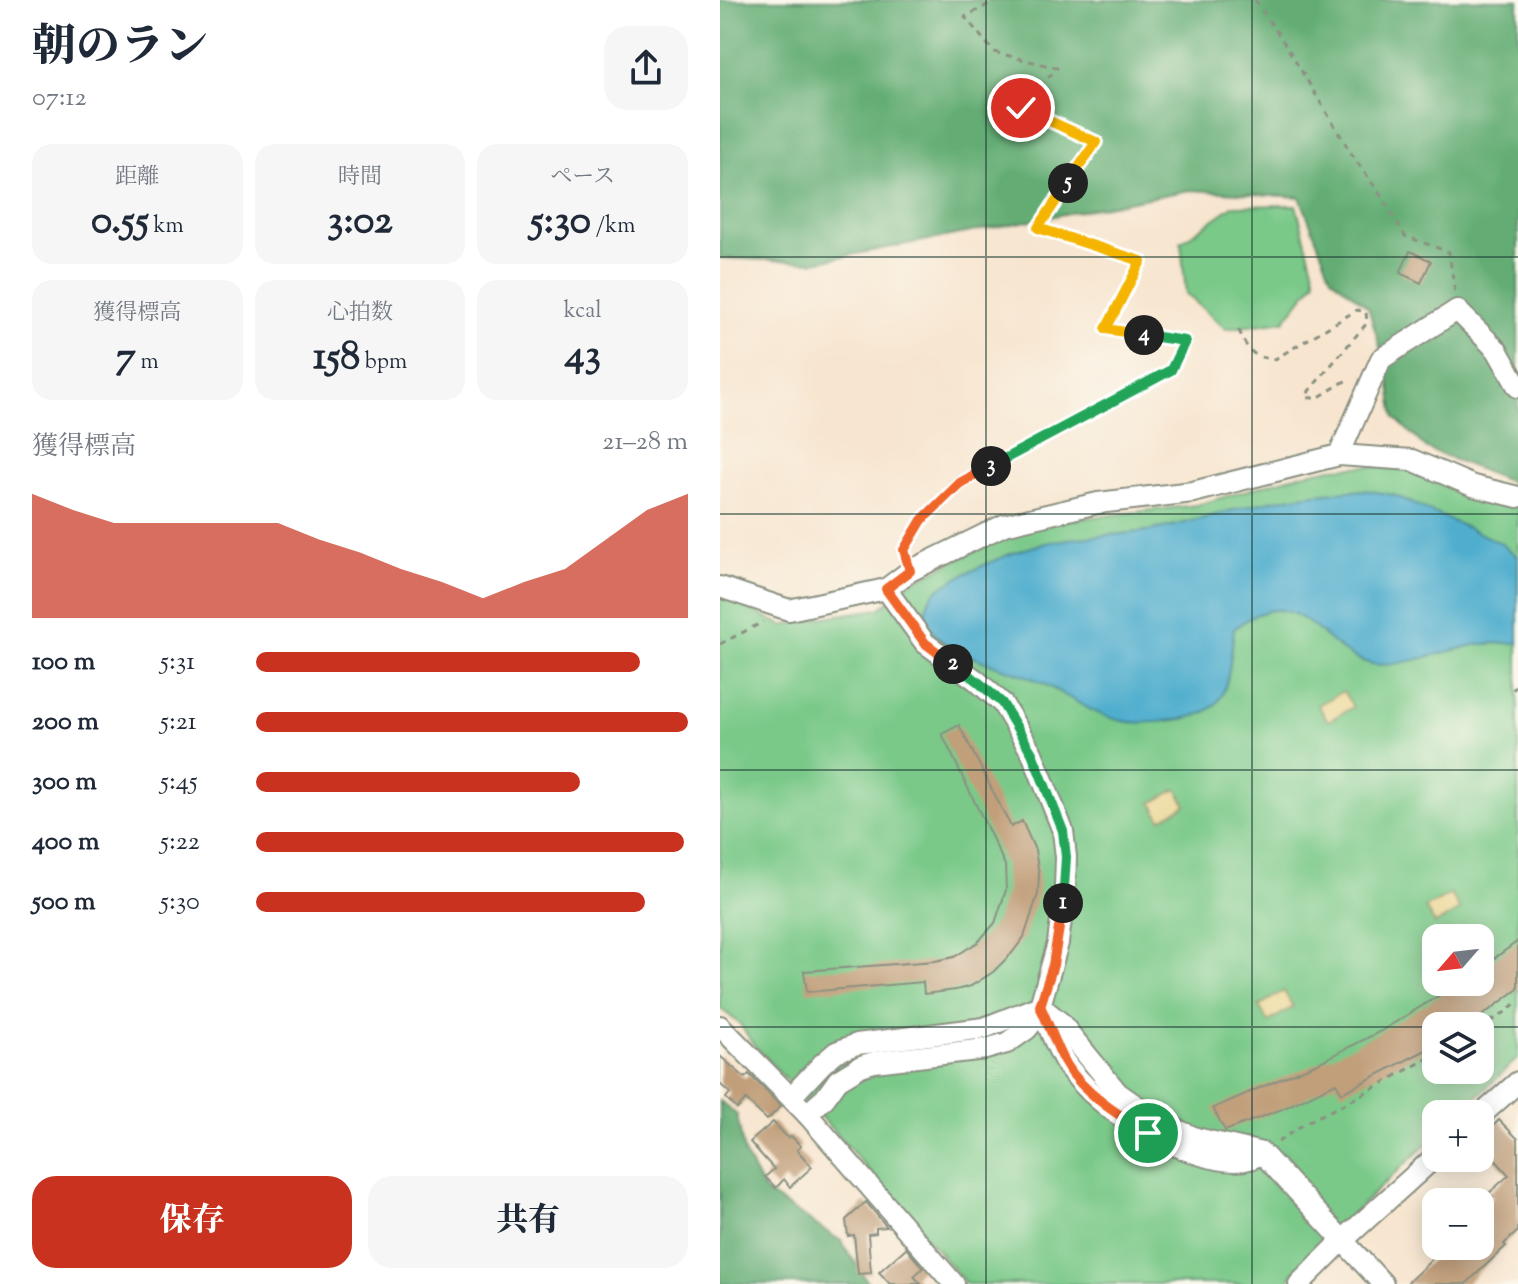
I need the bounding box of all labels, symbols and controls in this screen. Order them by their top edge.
text: 朝のラン [32,18,208,81]
button: share [604,26,688,110]
pin [987,74,1055,142]
text: 07:12 [32,80,87,117]
icon: check [999,86,1043,130]
text: 距離 [115,162,159,194]
text: 時間 [338,162,382,194]
text: ペース [550,162,615,194]
pin: 5 [1048,163,1088,203]
text: 5 [1064,167,1072,199]
text: 0.55 [91,194,149,251]
text: 3:02 [327,194,393,251]
text: 5:30 [530,194,591,251]
text: km [149,211,184,243]
text: /km [591,211,635,243]
text: kcal [564,296,602,328]
text: 獲得標高 [93,298,181,330]
text: 心拍数 [327,298,393,330]
pin: 4 [1124,315,1164,355]
text: 4 [1138,319,1150,351]
text: 43 [565,328,601,385]
text: 7 [116,330,136,387]
text: 158 [313,330,360,387]
text: m [136,347,159,379]
text: bpm [360,347,407,379]
text: 21–28 m [602,424,688,461]
text: 獲得標高 [32,429,136,466]
pin: 3 [971,446,1011,486]
text: 3 [987,450,995,482]
text: 100 m [32,644,95,681]
text: 5:31 [160,644,195,681]
pin: 2 [933,644,973,684]
text: 2 [948,648,958,680]
text: 200 m [32,704,99,741]
text: 5:21 [160,704,197,741]
text: 300 m [32,764,97,801]
text: 5:45 [160,764,198,801]
text: 400 m [32,824,99,861]
text: 5:22 [160,824,200,861]
pin: 1 [1043,883,1083,923]
text: 500 m [32,884,95,921]
text: 5:30 [160,884,200,921]
text: 1 [1059,887,1067,919]
north arrow [1422,924,1494,996]
map controls [1422,924,1494,1260]
button: layers [1422,1012,1494,1084]
pin [1114,1099,1182,1167]
button: + [1422,1100,1494,1172]
icon: arrive [1126,1111,1170,1155]
button: 保存 [32,1176,352,1268]
button: 共有 [368,1176,688,1268]
button: − [1422,1188,1494,1260]

